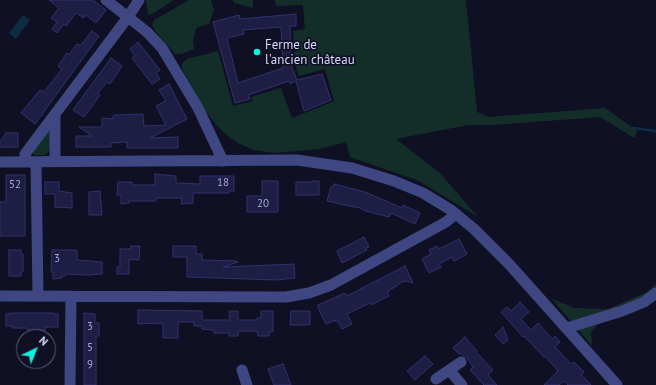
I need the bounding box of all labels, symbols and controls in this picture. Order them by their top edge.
place label: Ferme de l'ancien château [265,37,355,68]
marker: Ferme de l'ancien château [252,47,262,57]
house number: 18 [217,176,229,190]
house number: 52 [9,178,21,192]
house number: 20 [257,197,269,211]
house number: 3 [54,252,60,266]
house number: 3 [87,320,93,334]
north arrow [16,329,56,369]
text: N [36,333,51,349]
house number: 5 [87,341,93,355]
house number: 9 [87,358,93,372]

